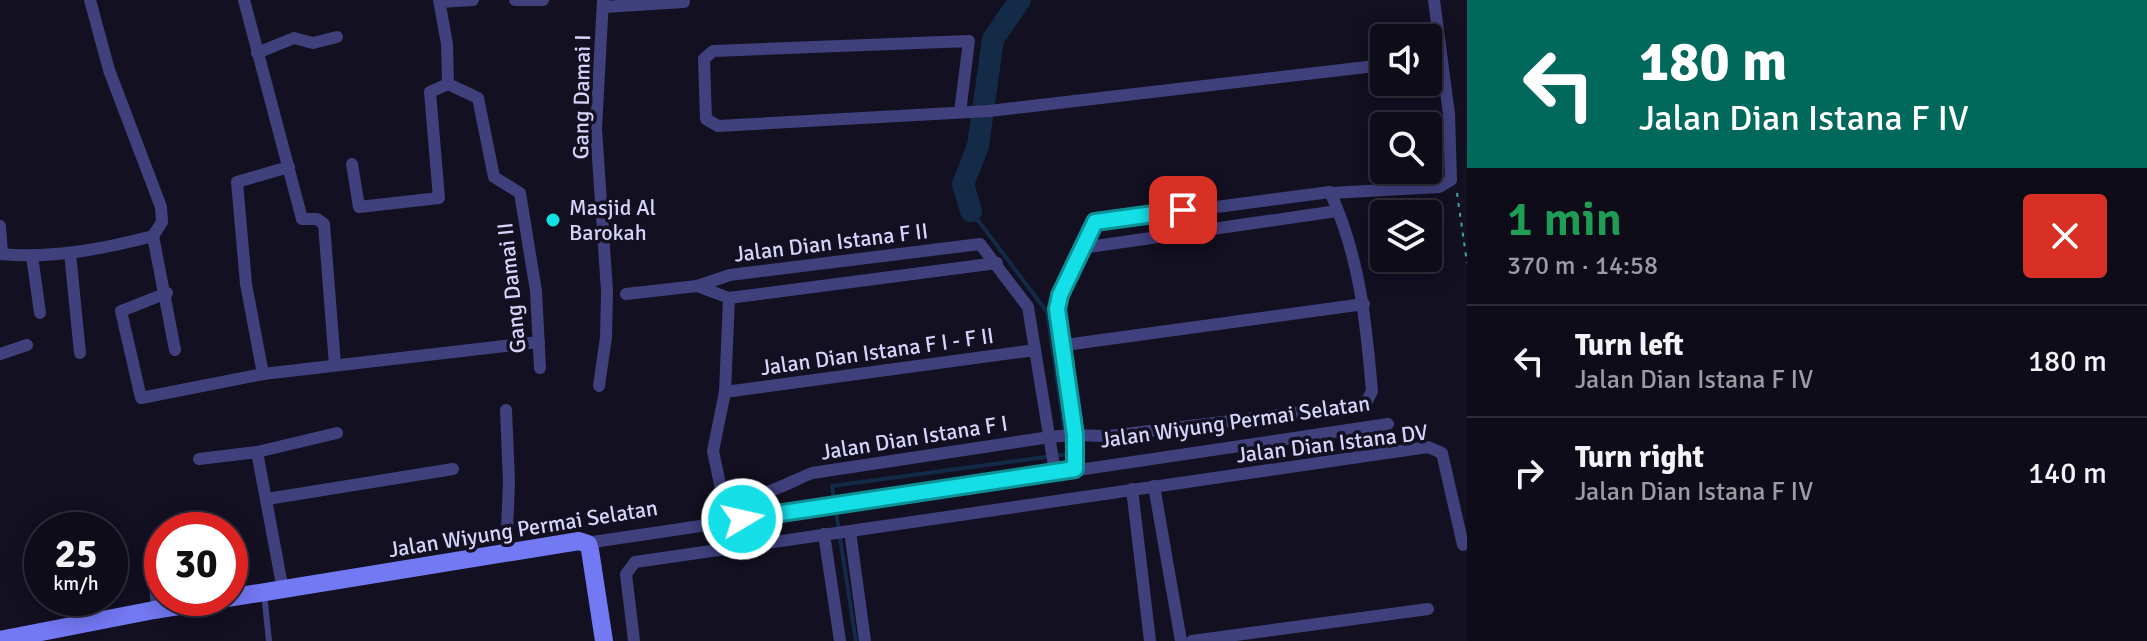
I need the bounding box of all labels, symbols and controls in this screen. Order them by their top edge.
map controls [1370,24,1442,272]
button: sound [1370,24,1442,96]
text: 180 m [1639,27,1787,96]
icon: left [1507,32,1611,136]
street label: Gang Damai I [567,34,596,160]
text: Jalan Dian Istana F IV [1639,96,1969,141]
button: search [1370,112,1442,184]
pin [1149,176,1217,244]
icon: arrive [1161,188,1205,232]
text: 1 min [1507,190,1622,249]
place label: Masjid Al Barokah [569,194,656,246]
button: close [2023,194,2107,278]
button: layers [1370,200,1442,272]
marker: Masjid Al Barokah [544,211,562,229]
street label: Jalan Dian Istana F II [732,217,930,268]
street label: Gang Damai II [491,221,532,355]
text: 370 m · 14:58 [1507,250,1658,282]
street label: Jalan Dian Istana F I - F II [759,322,996,381]
text: Turn left [1575,327,1684,364]
icon: left [1507,339,1551,383]
text: 180 m [2028,343,2107,380]
text: Jalan Dian Istana F IV [1575,364,1813,396]
street label: Jalan Wiyung Permai Selatan [1098,389,1372,454]
street label: Jalan Dian Istana F I [819,409,1009,466]
street label: Jalan Dian Istana DV [1235,418,1430,469]
text: Turn right [1575,439,1704,476]
icon: right [1507,451,1551,495]
text: 140 m [2028,455,2107,492]
text: Jalan Dian Istana F IV [1575,476,1813,508]
position arrow [700,477,784,561]
street label: Jalan Wiyung Permai Selatan [387,494,660,563]
speed limit sign: 30 [144,512,248,616]
text: 25 [54,529,98,579]
text: km/h [53,571,99,596]

